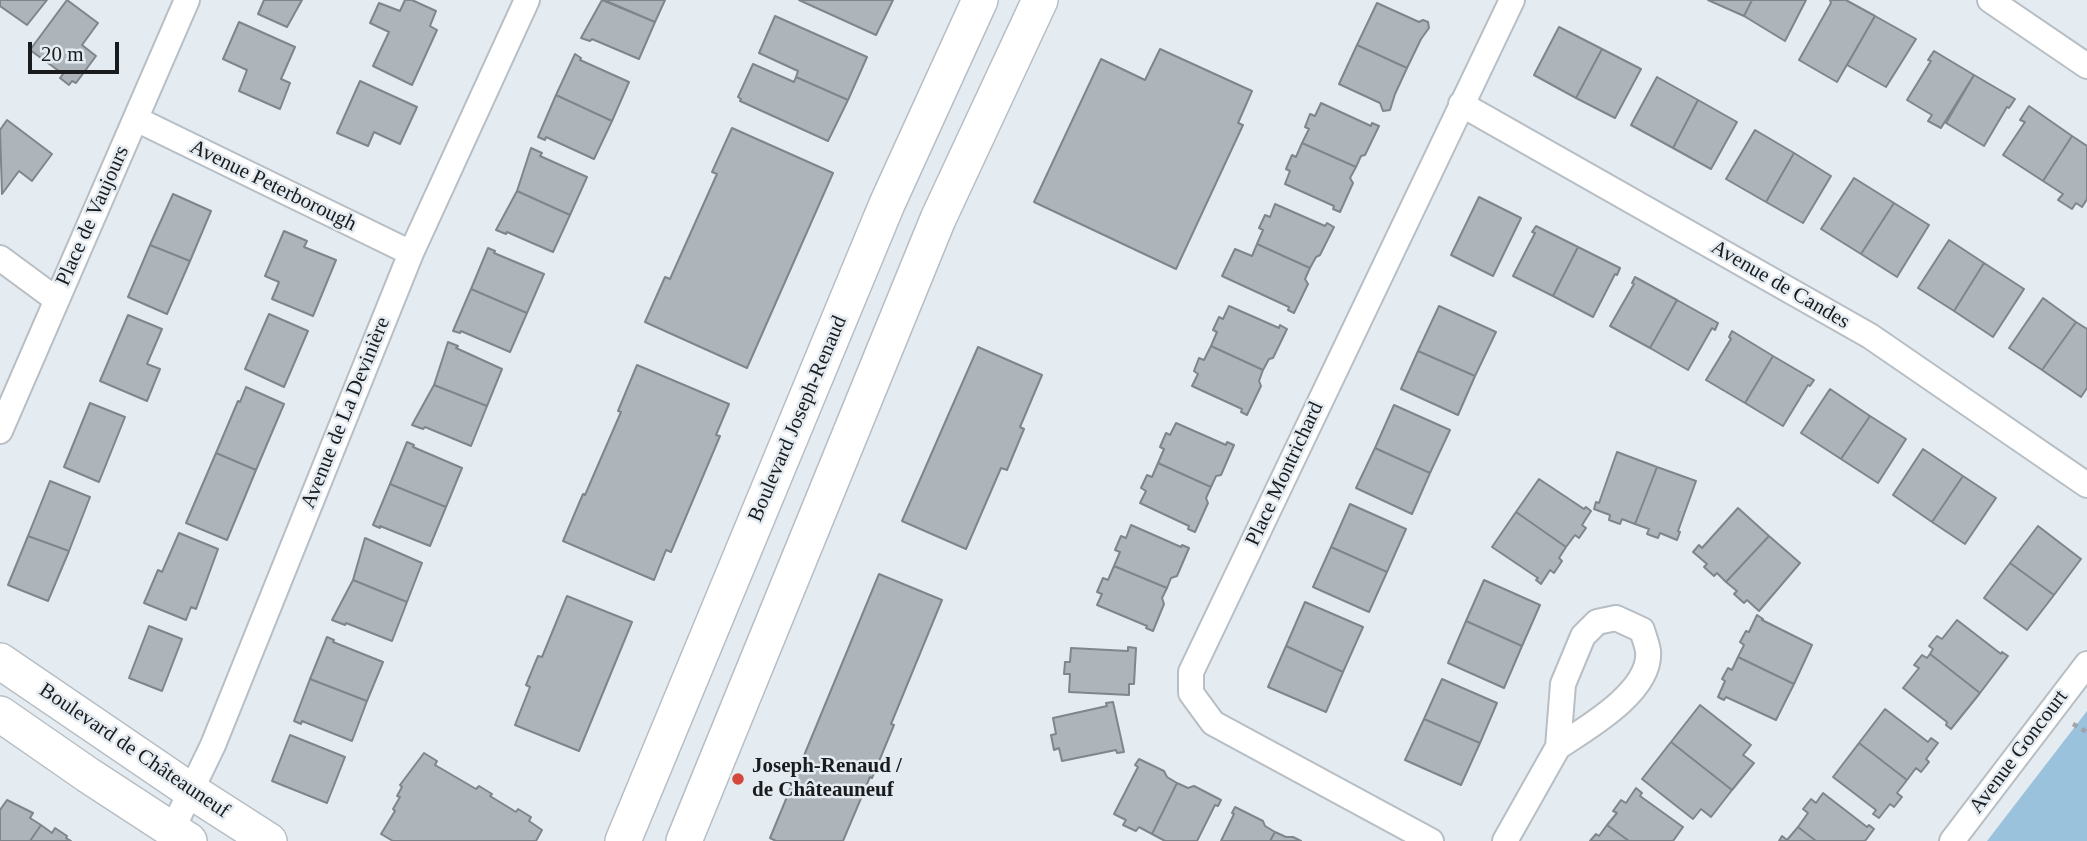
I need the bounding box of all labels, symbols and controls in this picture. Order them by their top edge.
scale bar [32,28,122,72]
text: 20 m [41,42,84,66]
street label: Avenue Peterborough [186,135,360,237]
street label: Place de Vaujours [51,142,135,290]
street label: Avenue de Candes [1706,235,1854,335]
street label: Boulevard Joseph-Renaud [743,312,853,526]
street label: Avenue de La Devinière [296,314,396,512]
street label: Place Montrichard [1241,398,1329,550]
street label: Boulevard de Châteauneuf [34,678,234,824]
street label: Avenue Goncourt [1964,685,2074,819]
place label: Joseph-Renaud / de Châteauneuf [752,754,902,804]
marker: Joseph-Renaud / de Châteauneuf [730,771,746,787]

